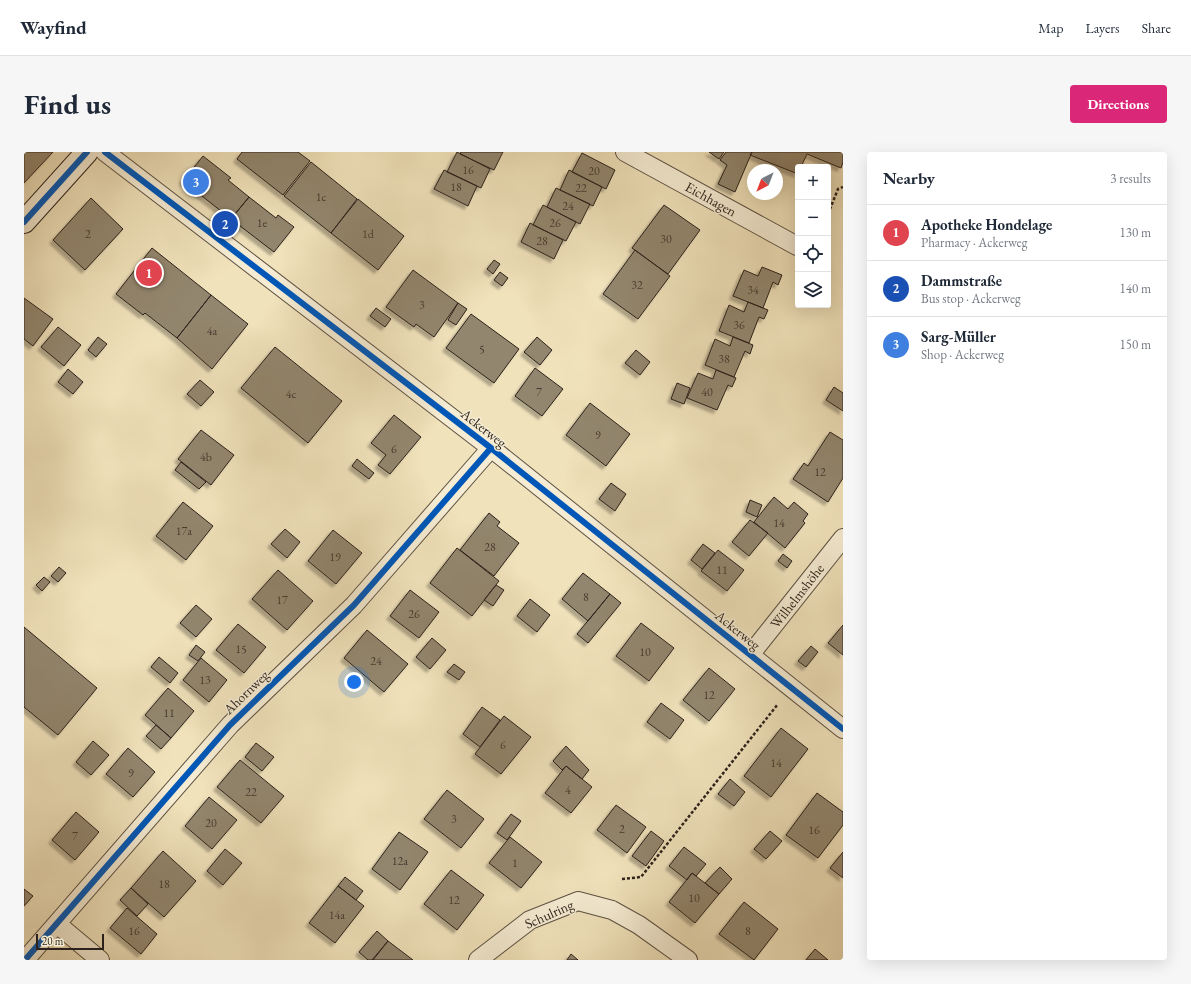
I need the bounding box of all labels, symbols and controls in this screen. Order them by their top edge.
text: Wayfind [20,15,87,40]
text: Map [1038,19,1063,37]
text: Layers [1085,19,1120,37]
text: Share [1142,19,1171,37]
button: Directions [1070,85,1167,123]
text: Find us [24,86,111,122]
house number: 16 [462,162,474,178]
house number: 20 [588,163,600,179]
north arrow [747,164,783,200]
map controls [795,164,831,308]
button: + [795,164,831,200]
pin: 3 [183,167,209,197]
text: Nearby [883,167,935,189]
text: 3 results [1110,170,1151,187]
street label: Eichhagen [682,178,740,221]
house number: 18 [450,179,462,195]
house number: 22 [575,180,587,196]
house number: 1c [316,189,326,205]
house number: 24 [562,198,574,214]
button: − [795,200,831,236]
pin: 2 [212,209,238,239]
house number: 1e [257,215,268,231]
house number: 26 [549,215,561,231]
text: Apotheke Hondelage [921,215,1052,234]
text: 1 [893,224,899,241]
text: 130 m [1120,224,1151,241]
house number: 2 [85,226,91,242]
house number: 1d [362,226,375,242]
house number: 30 [660,231,672,247]
house number: 28 [536,233,548,249]
text: Pharmacy · Ackerweg [921,234,1027,251]
button: locate [795,236,831,272]
pin: 1 [136,258,162,288]
text: Dammstraße [921,271,1002,290]
button: layers [795,272,831,308]
house number: 32 [631,277,643,293]
text: 2 [893,280,899,297]
text: 140 m [1120,280,1151,297]
house number: 34 [747,282,759,298]
text: Bus stop · Ackerweg [921,290,1021,307]
house number: 3 [419,297,425,313]
house number: 36 [733,317,745,333]
house number: 4a [207,323,217,339]
text: Sarg-Müller [921,327,996,346]
text: 3 [893,336,899,353]
text: 150 m [1120,336,1151,353]
house number: 5 [479,341,485,357]
text: Shop · Ackerweg [921,346,1004,363]
house number: 38 [718,351,730,367]
house number: 7 [536,384,542,400]
house number: 40 [701,384,713,400]
house number: 4c [286,386,296,402]
street label: Ackerweg [457,404,511,452]
house number: 9 [595,427,601,443]
house number: 6 [391,441,397,457]
house number: 4b [200,449,212,465]
house number: 12 [814,464,826,480]
house number: 14 [773,515,785,531]
house number: 17a [176,523,192,539]
house number: 28 [484,539,496,555]
house number: 19 [329,549,341,565]
street label: Wilhelmshöhe [766,560,828,632]
house number: 11 [716,562,728,578]
house number: 8 [583,589,589,605]
house number: 17 [276,592,288,608]
house number: 26 [408,606,420,622]
street label: Ackerweg [711,606,765,654]
house number: 15 [235,641,247,657]
house number: 10 [639,644,651,660]
house number: 24 [370,653,382,669]
street label: Ahornweg [219,665,273,719]
house number: 13 [199,672,211,688]
your location [344,672,364,692]
house number: 12 [703,687,715,703]
house number: 11 [163,705,175,721]
house number: 6 [500,737,506,753]
house number: 14 [770,755,782,771]
house number: 9 [128,765,134,781]
house number: 4 [565,782,571,798]
house number: 22 [245,784,257,800]
house number: 3 [451,811,457,827]
house number: 20 [205,815,217,831]
house number: 2 [619,821,625,837]
house number: 16 [808,822,820,838]
house number: 7 [72,828,78,844]
house number: 12a [392,853,408,869]
house number: 1 [512,855,518,871]
house number: 18 [158,876,170,892]
house number: 10 [688,890,700,906]
house number: 12 [448,892,460,908]
street label: Schulring [522,895,577,933]
house number: 14a [329,907,345,923]
house number: 16 [128,923,140,939]
house number: 8 [745,923,751,939]
scale bar [36,932,104,951]
text: 20 m [42,934,63,948]

